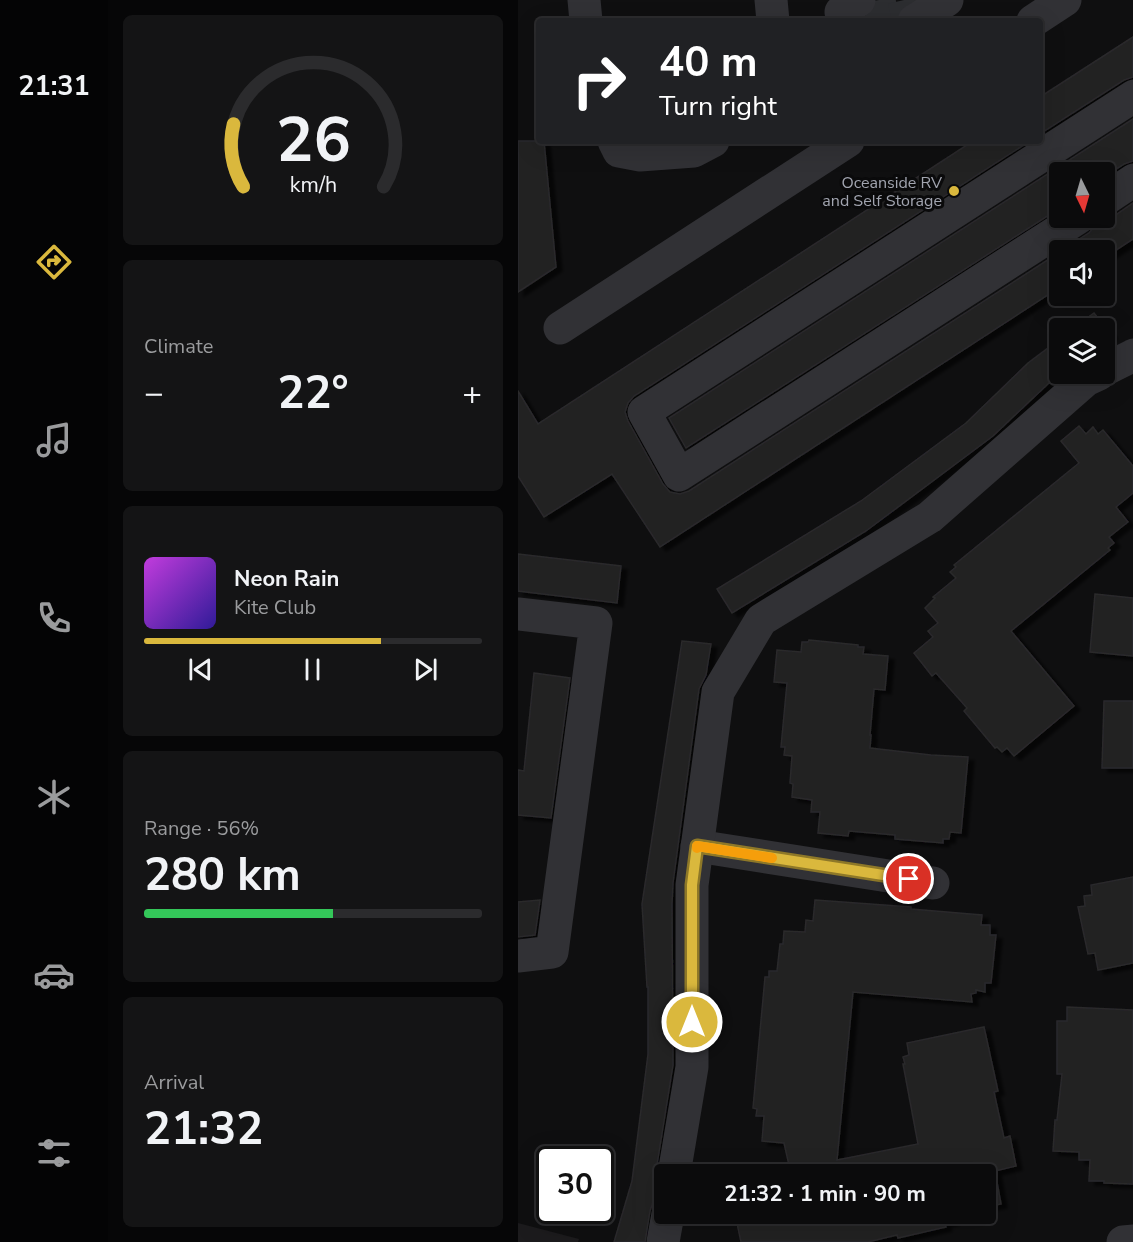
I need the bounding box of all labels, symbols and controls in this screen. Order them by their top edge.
text: 40 m [659,34,758,91]
icon: right [560,42,638,120]
text: 21:31 [18,68,90,105]
text: Turn right [659,88,777,125]
text: 26 [276,98,350,183]
north arrow [1049,162,1115,228]
map controls [1049,162,1115,384]
text: km/h [289,171,337,201]
place label: Oceanside RV and Self Storage [822,172,943,212]
marker: Oceanside RV and Self Storage [947,184,961,198]
button: sound [1049,240,1115,306]
icon: directions [33,241,75,283]
button: layers [1049,318,1115,384]
text: Climate [144,333,213,360]
text: 22° [277,363,349,424]
text: − [144,371,164,416]
text: + [462,371,482,416]
icon: music [33,419,75,461]
text: Neon Rain [234,564,339,594]
text: Kite Club [234,594,316,621]
icon: phone [33,597,75,639]
icon: previous [184,653,217,686]
icon: pause [296,653,329,686]
icon: next [409,653,442,686]
icon: climate [33,776,75,818]
text: Range · 56% [144,815,259,842]
text: 280 km [144,845,301,906]
pin [883,853,934,904]
icon: arrive [892,862,925,895]
icon: car [33,954,75,996]
position arrow [660,990,724,1054]
text: Arrival [144,1069,204,1096]
text: 21:32 [144,1099,263,1160]
icon: filters [33,1132,75,1174]
speed limit sign: 30 [536,1146,614,1224]
text: 21:32 · 1 min · 90 m [724,1179,926,1209]

